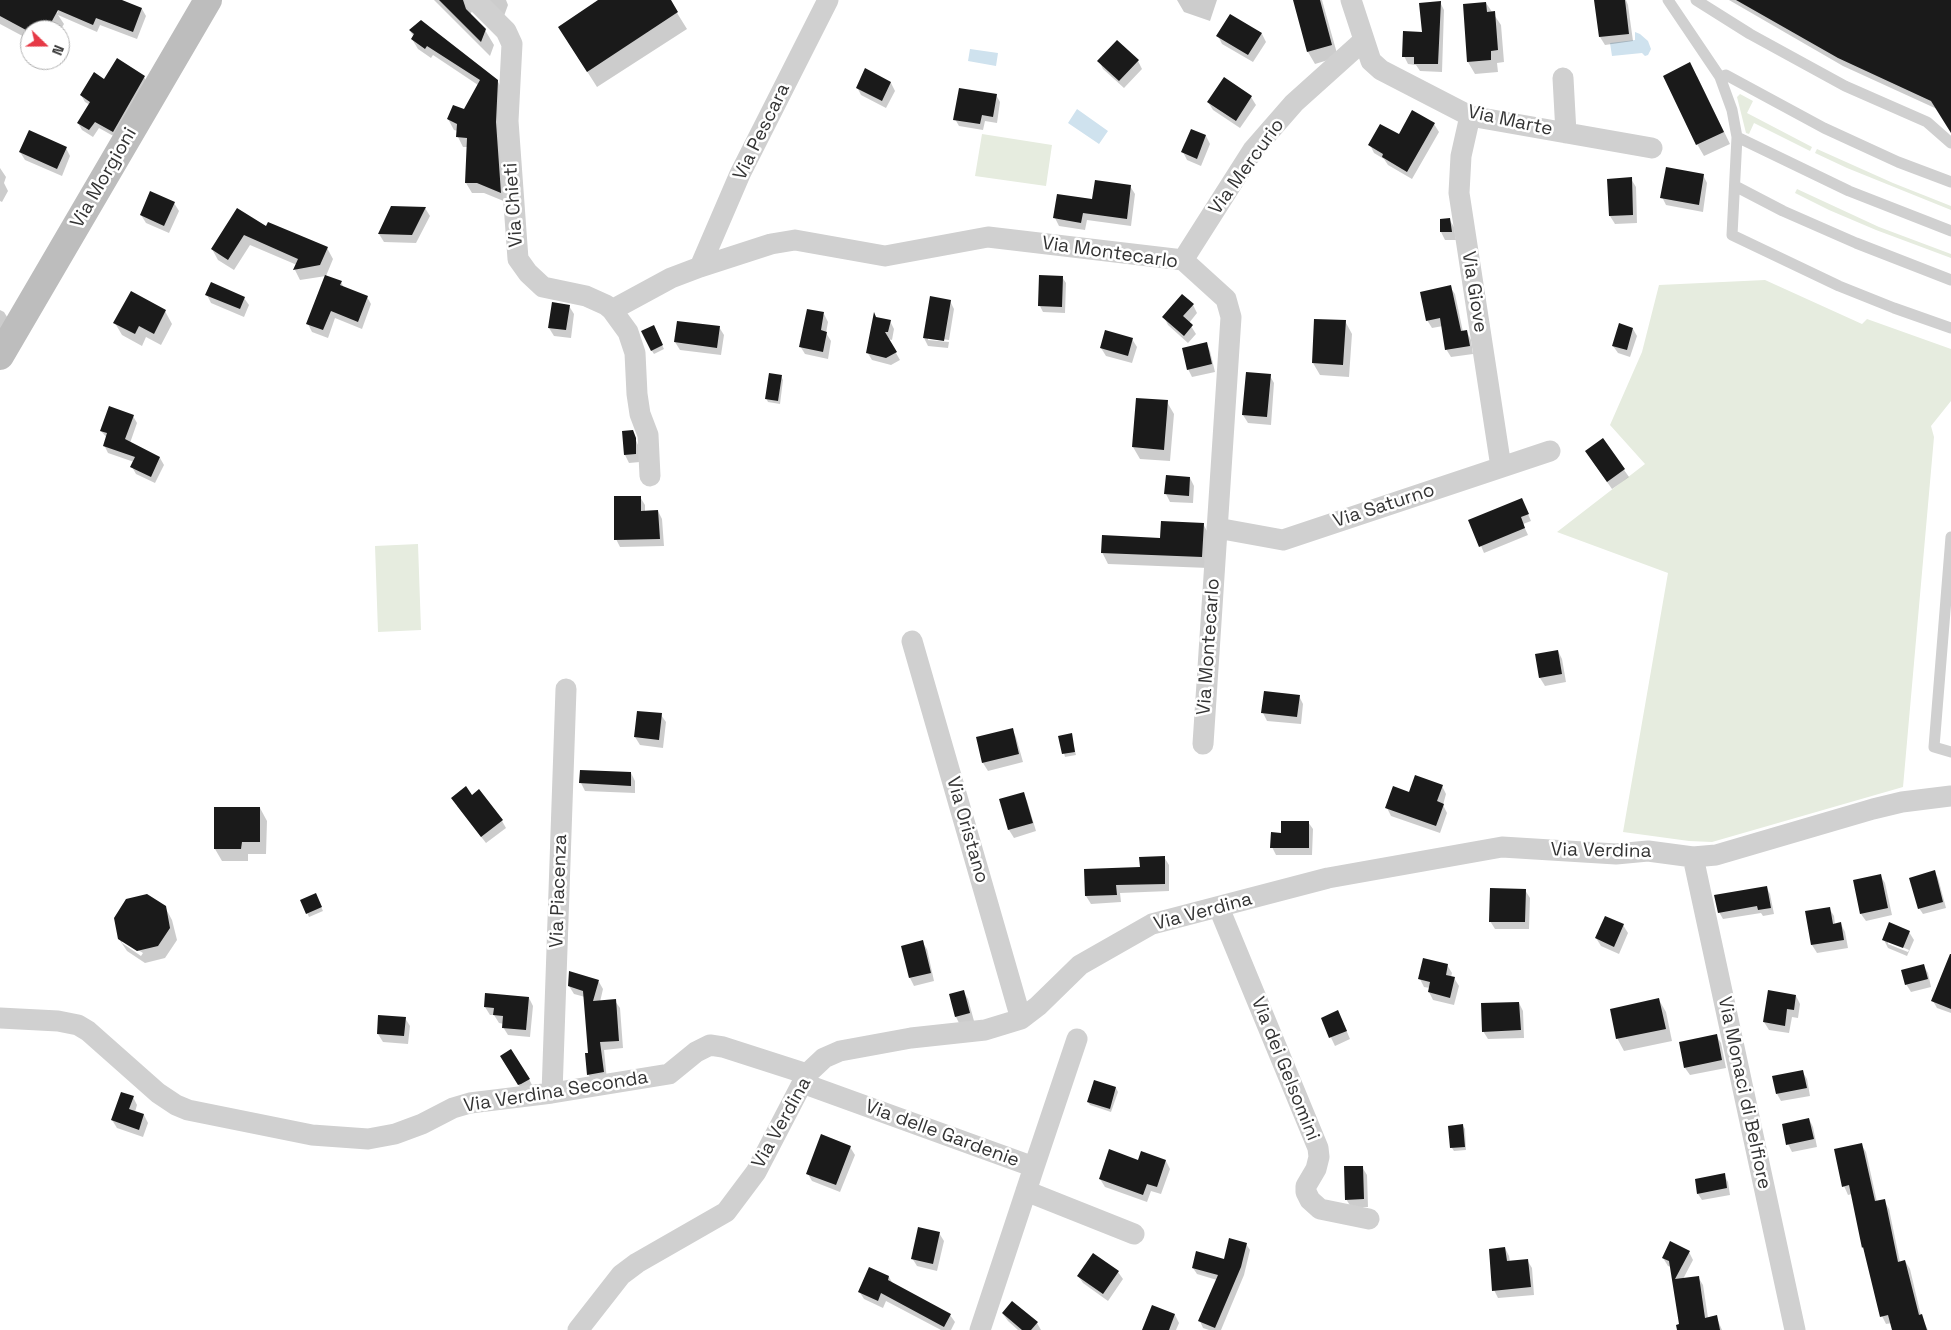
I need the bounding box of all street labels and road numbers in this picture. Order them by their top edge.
street label: Via Pescara [729,80,795,184]
street label: Via Marte [1465,101,1555,141]
street label: Via Mercurio [1204,114,1290,220]
street label: Via Morgioni [66,124,142,232]
street label: Via Chieti [500,162,528,248]
street label: Via Montecarlo [1040,232,1180,274]
street label: Via Giove [1456,250,1492,334]
street label: Via Saturno [1330,479,1438,533]
street label: Via Montecarlo [1193,578,1225,716]
street label: Via Oristano [941,774,993,886]
street label: Via Piacenza [546,834,572,948]
street label: Via Verdina [1550,839,1652,863]
street label: Via Verdina [1151,888,1255,936]
street label: Via dei Gelsomini [1246,994,1324,1144]
street label: Via Monaci di Belfiore [1712,995,1776,1191]
street label: Via Verdina Seconda [462,1066,650,1118]
street label: Via Verdina [748,1073,816,1173]
street label: Via delle Gardenie [862,1096,1022,1172]

